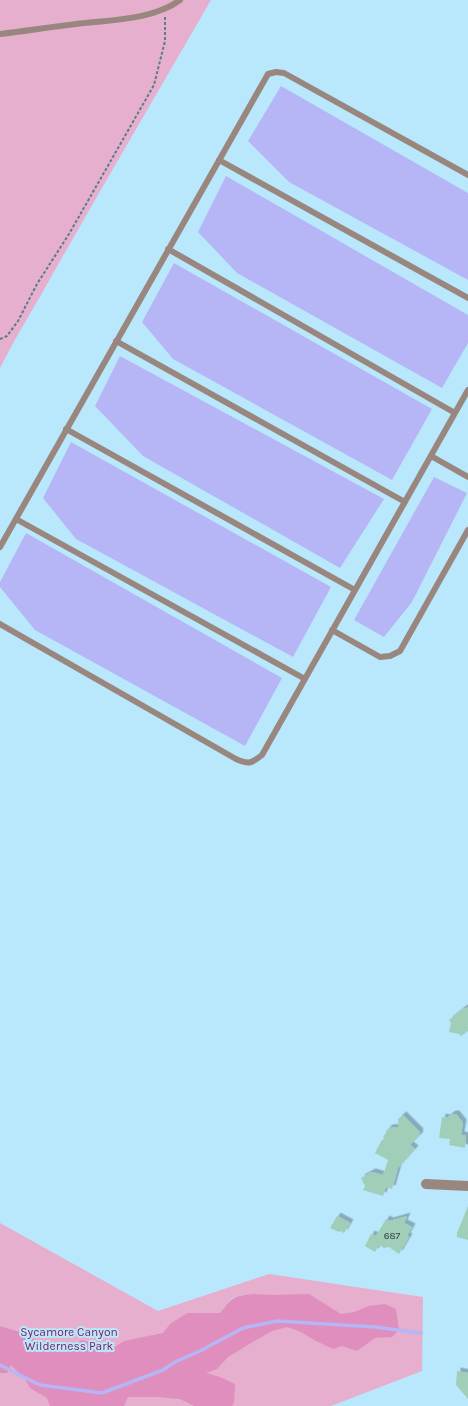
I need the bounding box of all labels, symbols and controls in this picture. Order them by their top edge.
house number: 687 [384,1230,401,1242]
park label: Sycamore Canyon Wilderness Park [20,1325,118,1353]

